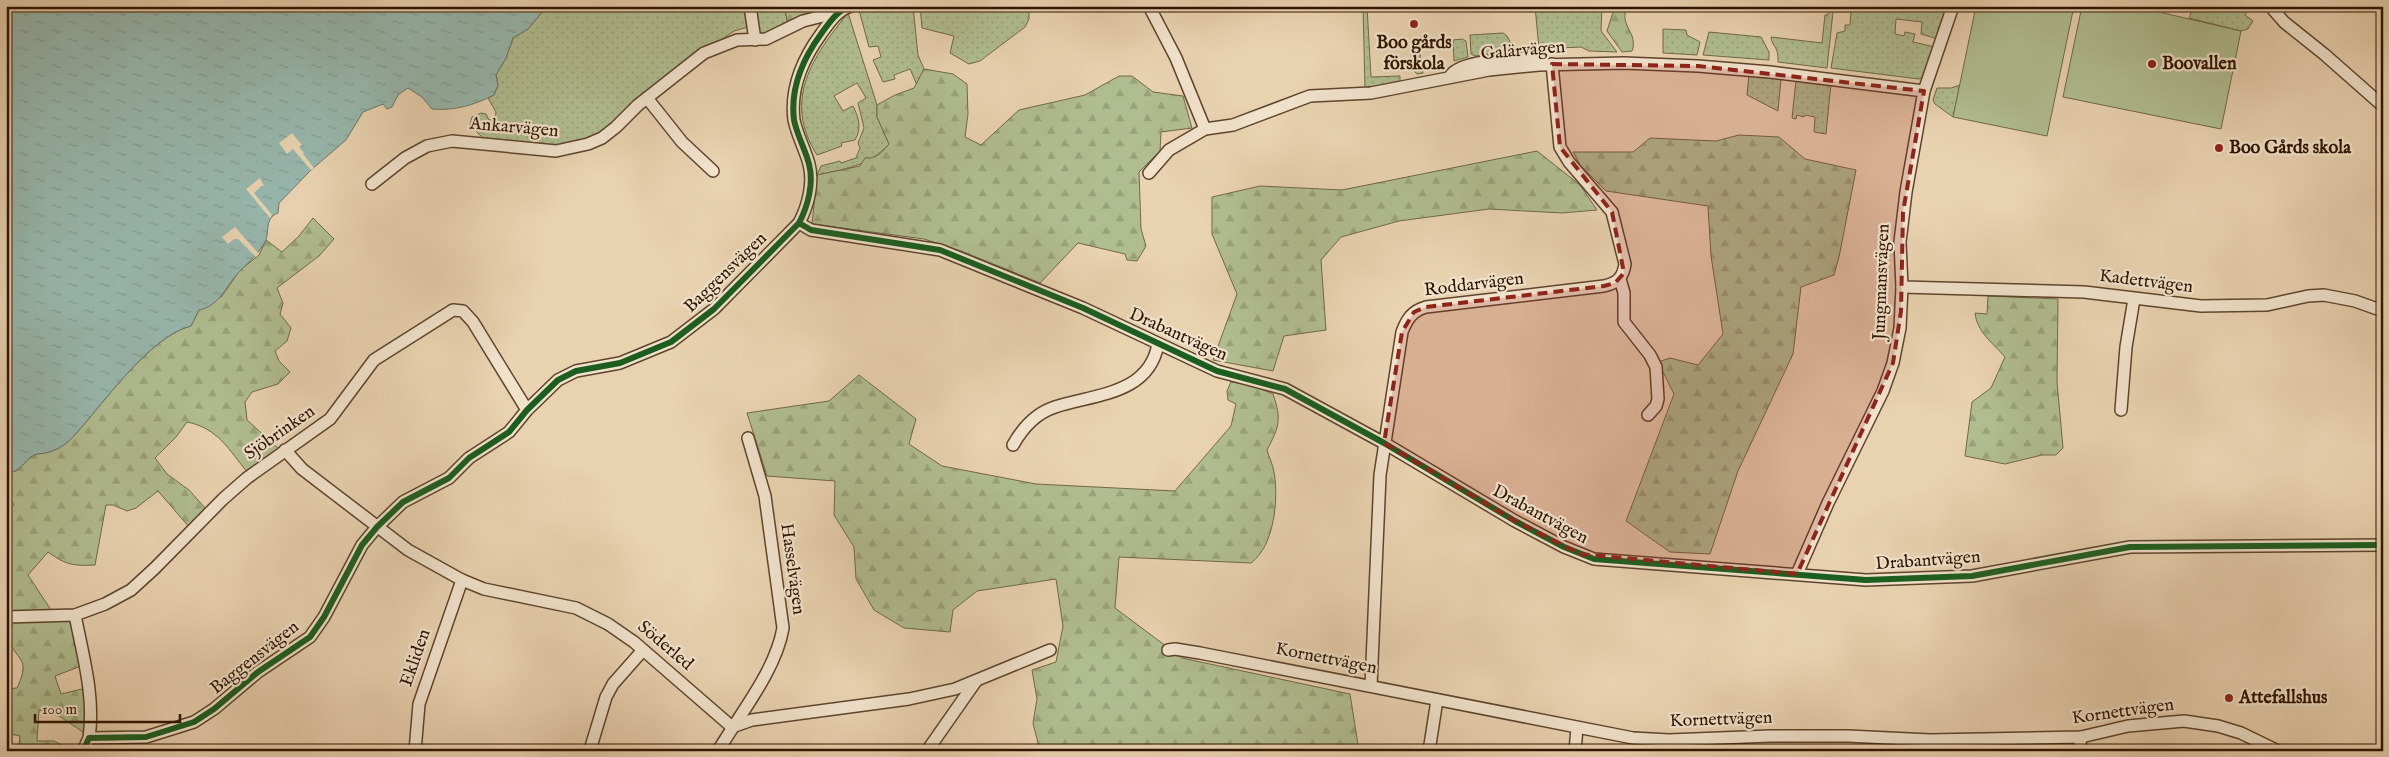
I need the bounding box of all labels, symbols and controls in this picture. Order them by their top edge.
marker: Boo gårds förskola [1408,18,1420,30]
place label: Boo gårds förskola [1376,32,1452,76]
street label: Galärvägen [1480,36,1567,66]
place label: Boovallen [2162,53,2237,76]
marker: Boovallen [2146,58,2158,70]
street label: Ankarvägen [468,113,560,143]
place label: Boo Gårds skola [2229,137,2352,160]
marker: Boo Gårds skola [2213,142,2225,154]
street label: Jungmansvägen [1868,223,1896,343]
street label: Baggensvägen [680,227,773,318]
street label: Kadettvägen [2098,265,2195,299]
street label: Roddarvägen [1423,267,1526,303]
street label: Drabantvägen [1125,303,1231,367]
street label: Sjöbrinken [240,400,320,466]
street label: Drabantvägen [1488,480,1592,550]
street label: Hasselvägen [774,522,810,617]
street label: Drabantvägen [1875,546,1982,576]
street label: Baggensvägen [206,616,304,700]
street label: Söderled [632,616,698,676]
street label: Ekliden [395,626,437,690]
street label: Kornettvägen [1273,638,1379,680]
place label: Attefallshus [2238,687,2328,710]
scale bar [35,692,180,724]
marker: Attefallshus [2223,692,2235,704]
street label: Kornettvägen [2071,693,2176,731]
text: 100 m [42,700,78,719]
street label: Kornettvägen [1669,707,1773,733]

